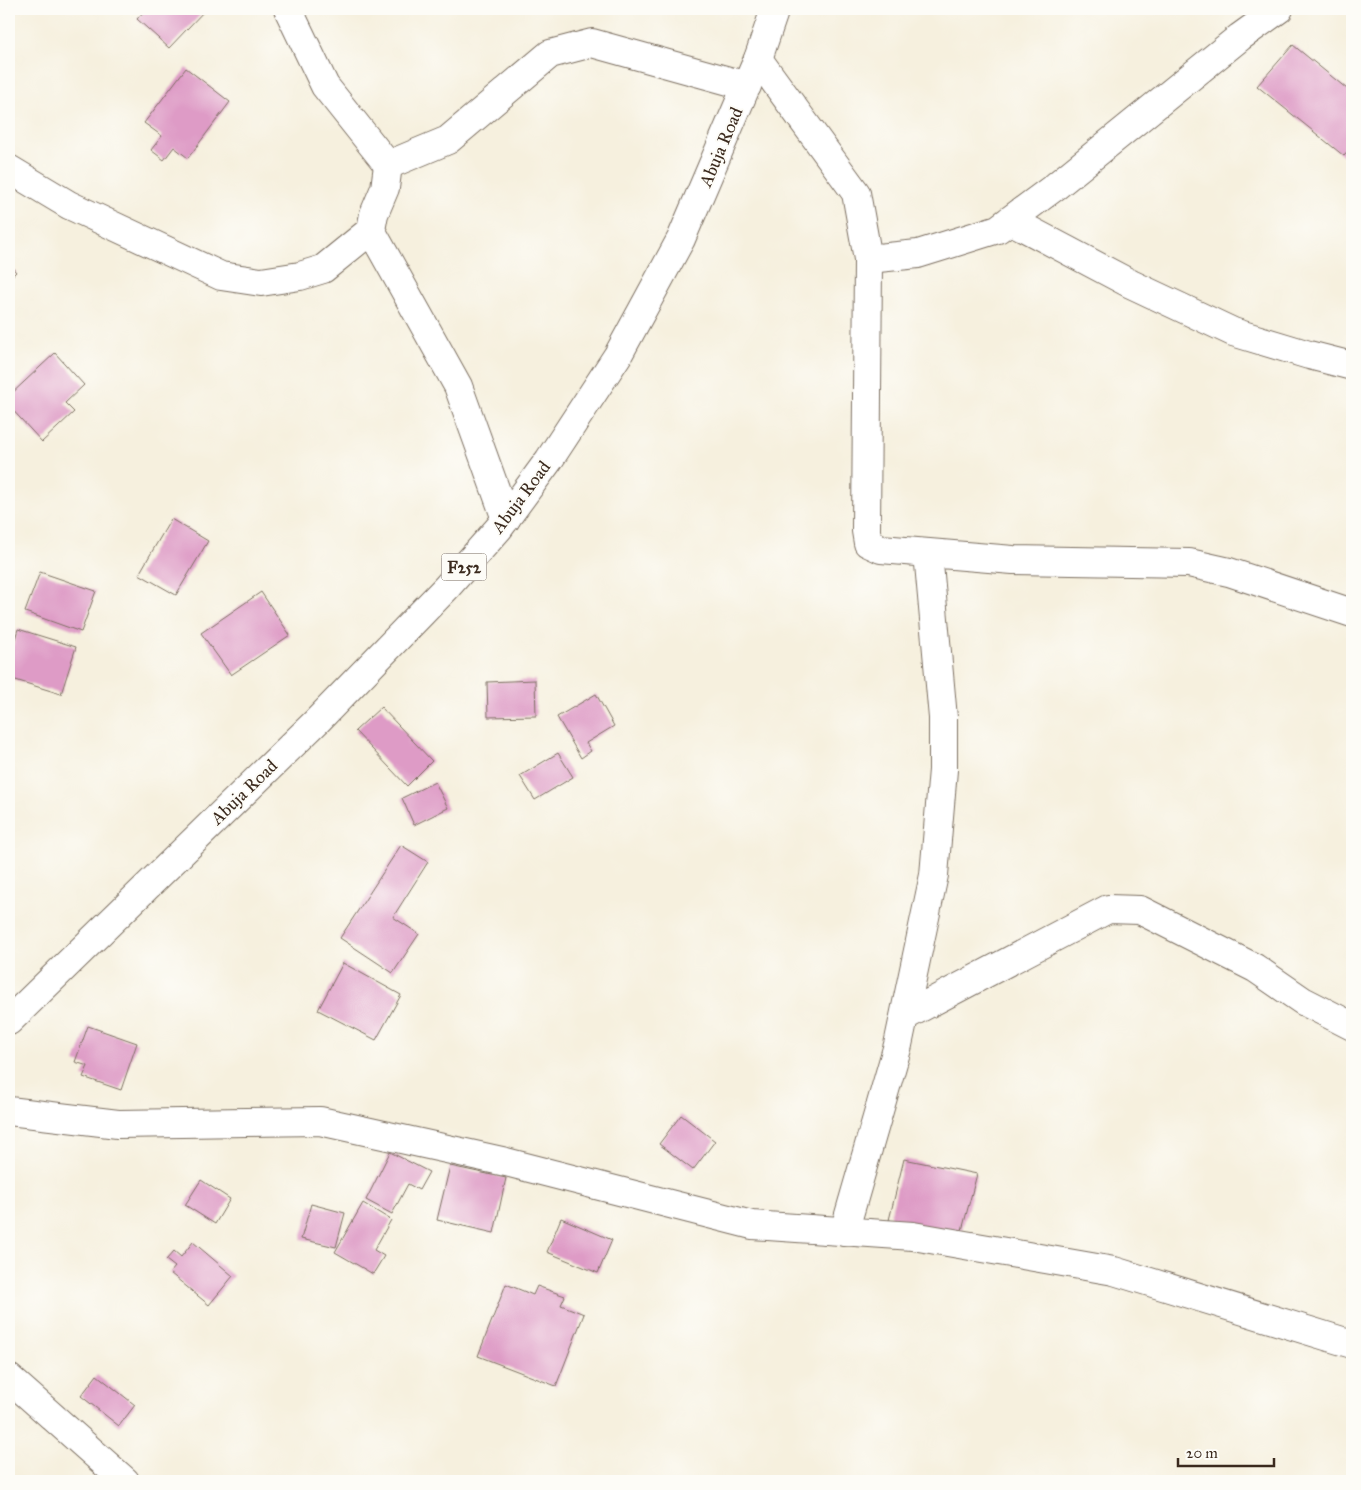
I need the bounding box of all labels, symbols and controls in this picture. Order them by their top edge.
street label: Abuja Road [694,104,748,191]
street label: Abuja Road [486,457,555,538]
road number: F252 [442,554,486,580]
street label: Abuja Road [205,755,282,830]
scale bar [1178,1435,1275,1467]
text: 20 m [1186,1444,1218,1462]

